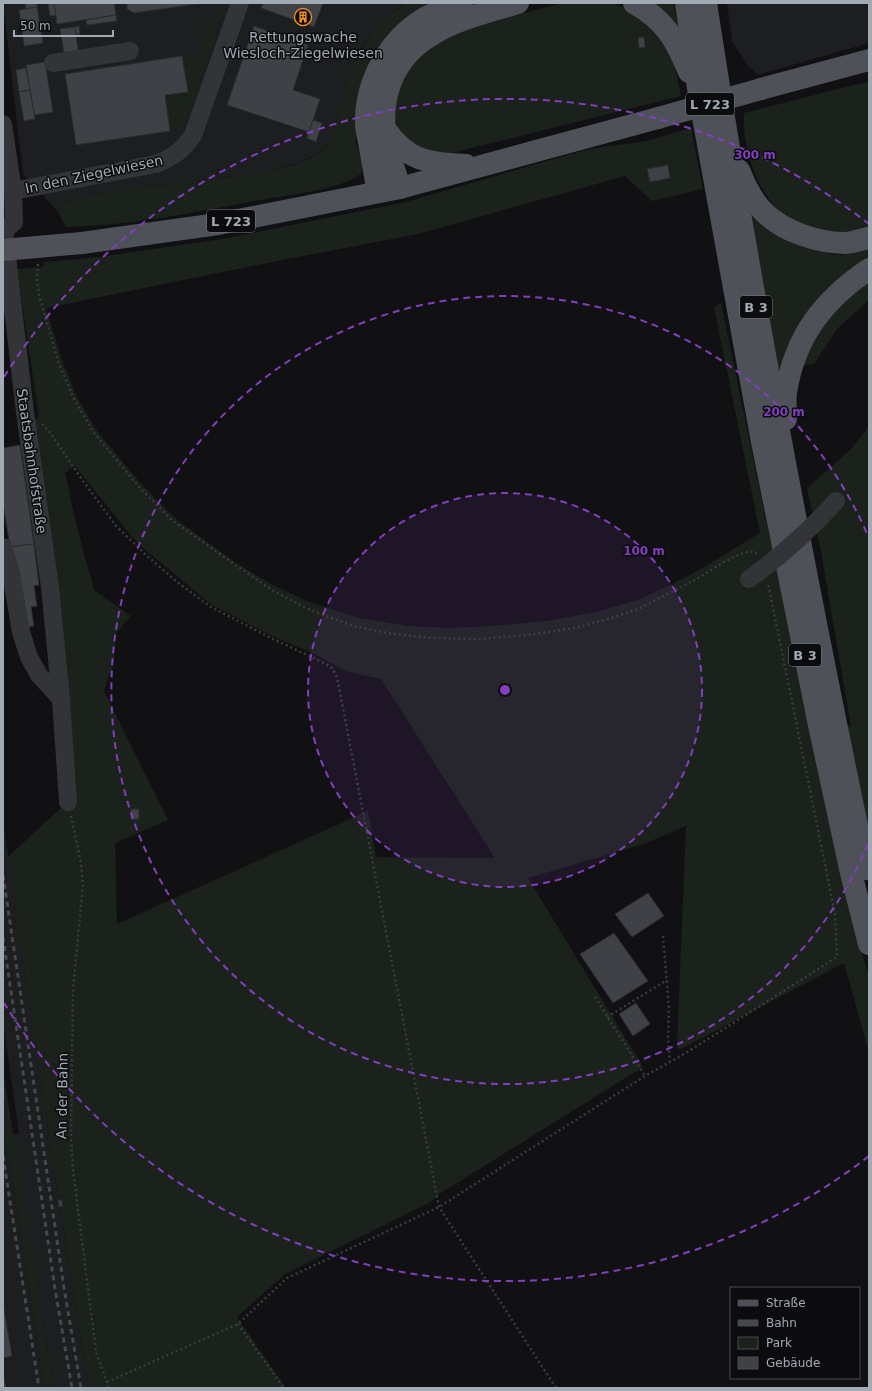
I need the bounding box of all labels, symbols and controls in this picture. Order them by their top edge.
building icon: Rettungswache Wiesloch-Ziegelwiesen [293,7,313,27]
scale bar [14,12,113,38]
text: 50 m [20,19,51,33]
place label: Rettungswache Wiesloch-Ziegelwiesen [223,29,383,61]
road number: L 723 [686,93,734,115]
text: 300 m [734,148,776,162]
street label: In den Ziegelwiesen [24,152,164,196]
road number: L 723 [207,210,255,232]
road number: B 3 [740,296,772,318]
street label: Staatsbahnhofstraße [14,387,50,535]
text: 200 m [763,405,805,419]
text: 100 m [623,544,665,558]
road number: B 3 [789,644,821,666]
centre of rings [498,683,512,697]
street label: An der Bahn [53,1053,71,1139]
legend [730,1287,860,1379]
text: Straße [766,1296,806,1310]
text: Bahn [766,1316,797,1330]
text: Park [766,1336,792,1350]
text: Gebäude [766,1356,820,1370]

